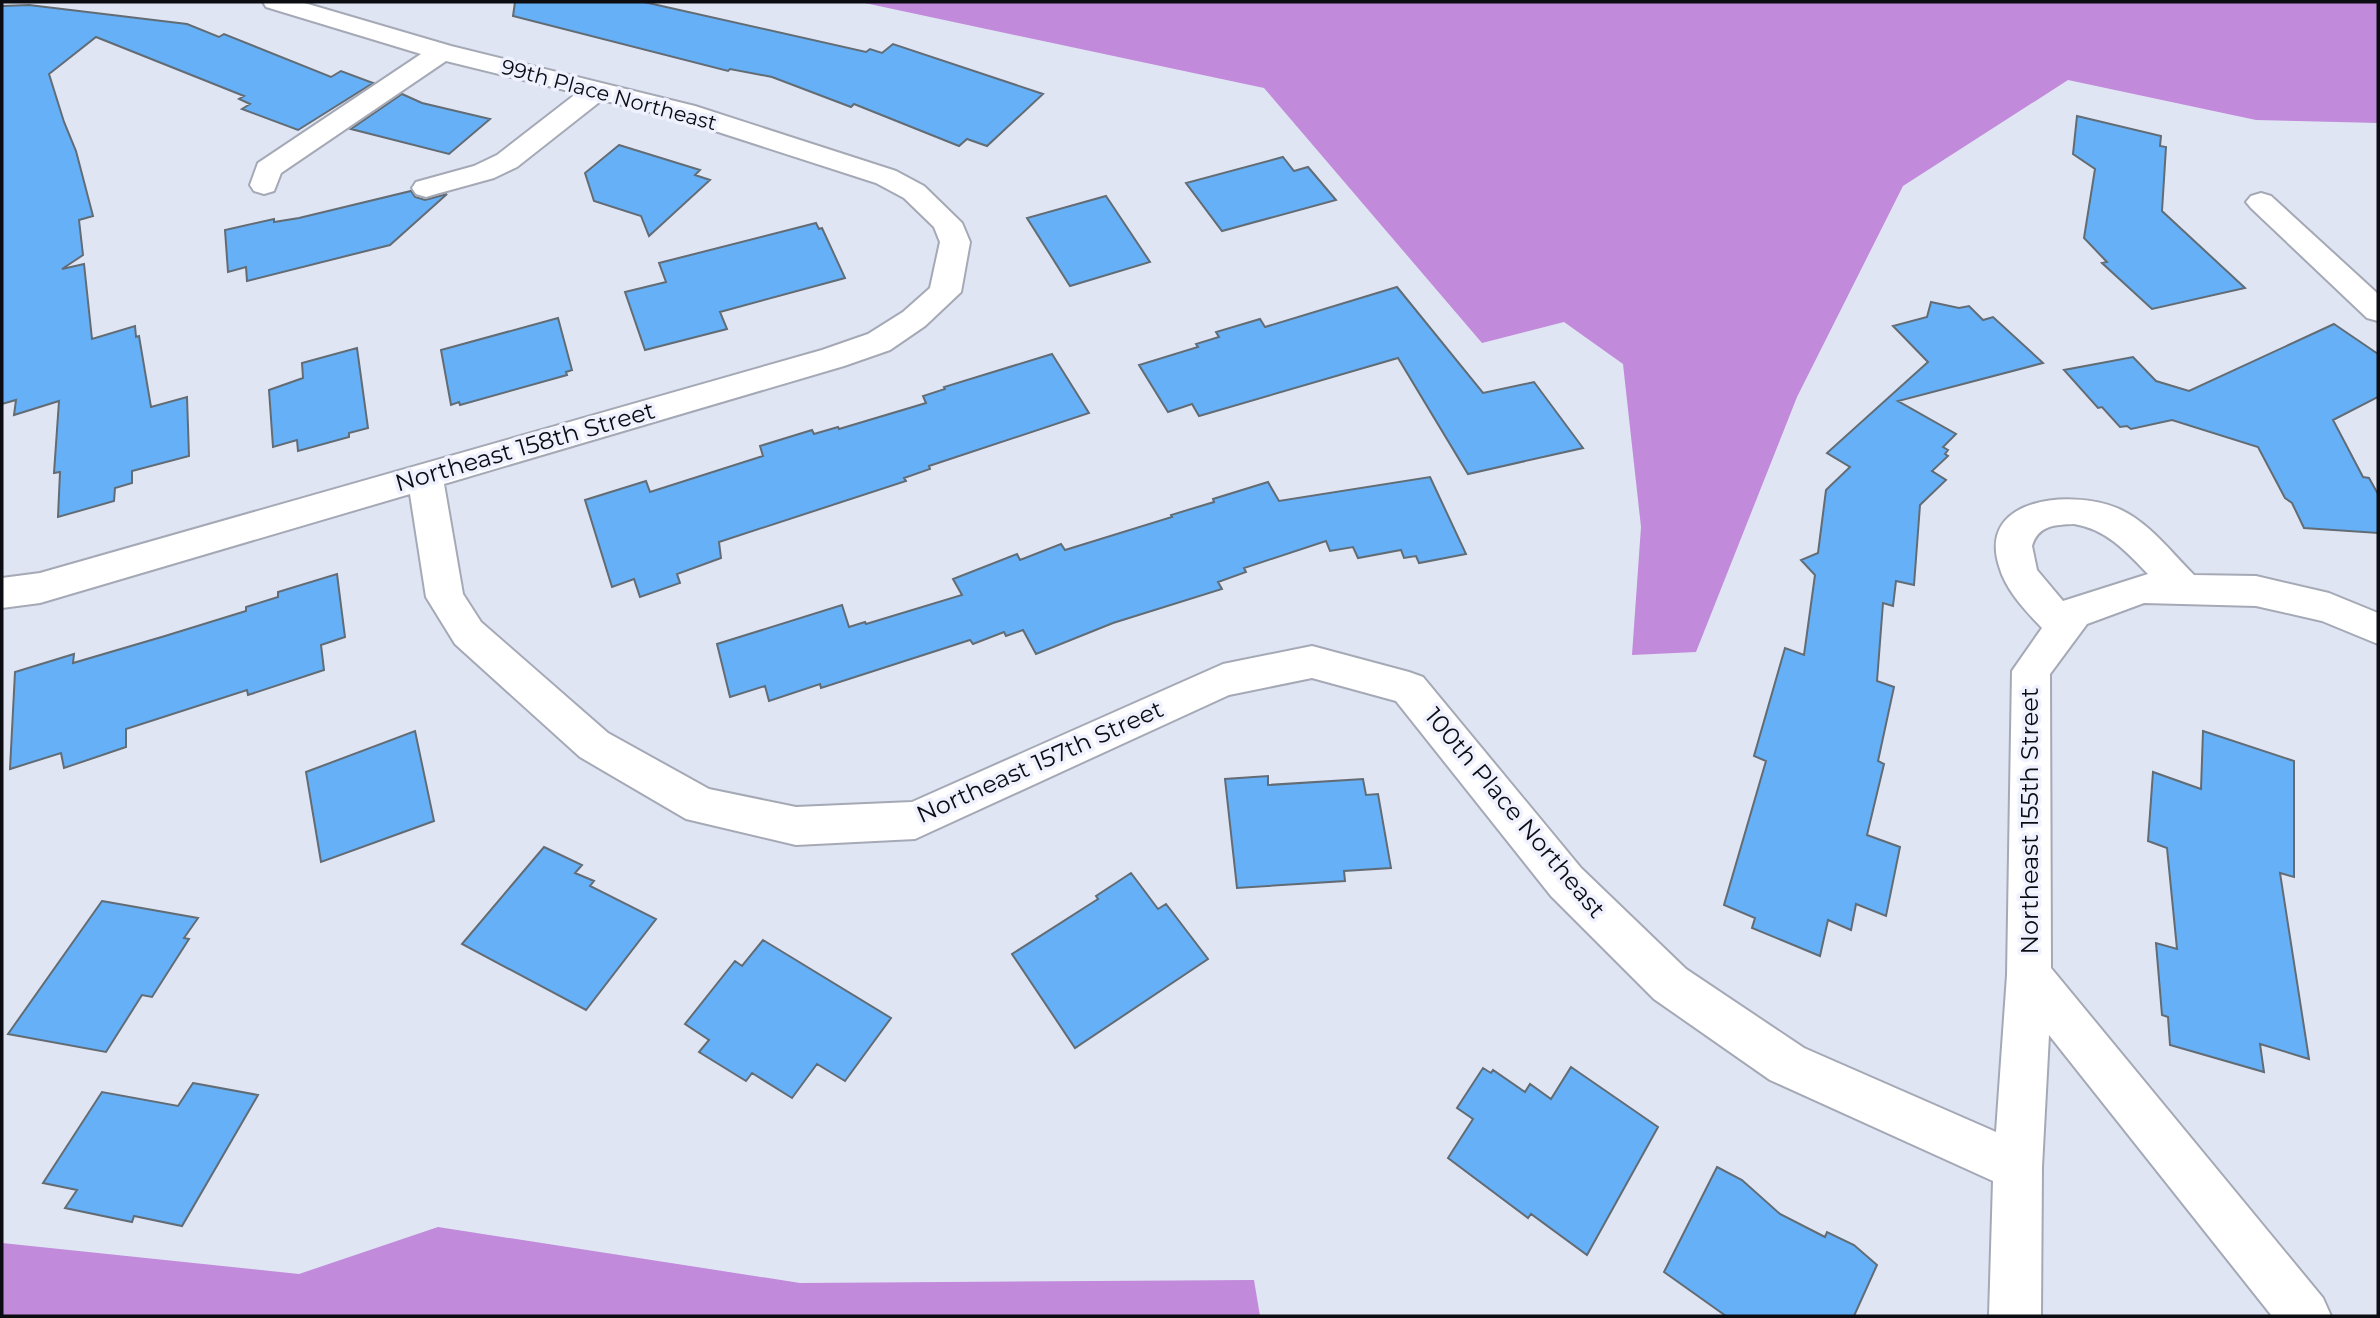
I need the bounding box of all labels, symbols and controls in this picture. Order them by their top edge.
street label: 99th Place Northeast [499,54,720,135]
street label: Northeast 158th Street [392,395,658,498]
street label: Northeast 155th Street [2015,687,2044,955]
street label: Northeast 157th Street [912,694,1168,829]
street label: 100th Place Northeast [1419,702,1612,924]

